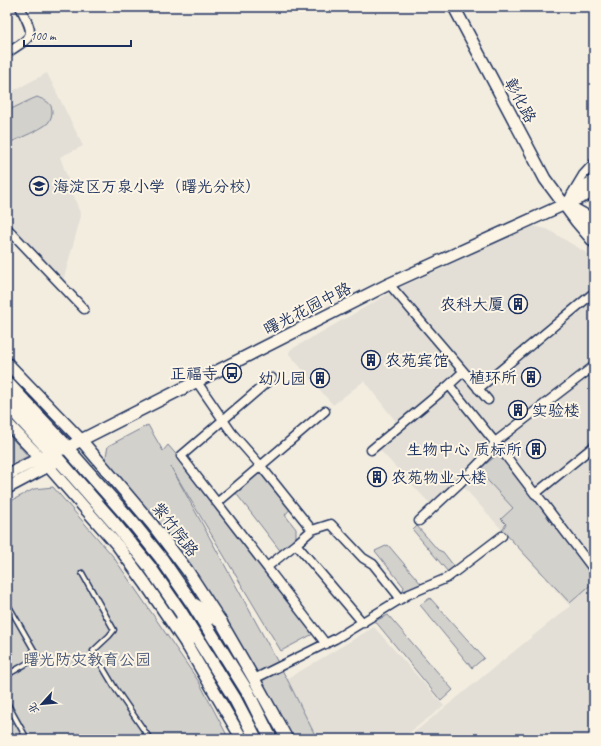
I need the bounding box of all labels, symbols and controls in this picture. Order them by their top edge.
scale bar [24,22,131,48]
text: 100 m [30,28,57,44]
street label: 彰化路 [500,75,540,126]
school or university icon: 海淀区万泉小学（曙光分校） [28,175,50,197]
place label: 海淀区万泉小学（曙光分校） [53,177,261,197]
street label: 曙光花园中路 [260,278,355,340]
building icon: 农科大厦 [507,293,529,315]
place label: 农科大厦 [440,295,504,315]
building icon: 农苑宾馆 [360,349,382,371]
place label: 农苑宾馆 [385,351,449,371]
bus stop icon: 正福寺 [221,362,243,384]
place label: 正福寺 [170,364,218,384]
building icon: 植环所 [520,366,542,388]
building icon: 幼儿园 [309,367,331,389]
place label: 植环所 [469,368,517,388]
place label: 幼儿园 [258,369,306,389]
building icon: 实验楼 [507,399,529,421]
place label: 实验楼 [532,401,580,421]
building icon: 生物中心 质标所 [525,438,547,460]
place label: 生物中心 质标所 [406,440,522,460]
building icon: 农苑物业大楼 [366,466,388,488]
place label: 农苑物业大楼 [391,468,487,488]
street label: 紫竹院路 [148,498,203,561]
park label: 曙光防灾教育公园 [23,650,151,670]
north arrow [22,684,62,724]
text: 北 [24,700,42,717]

